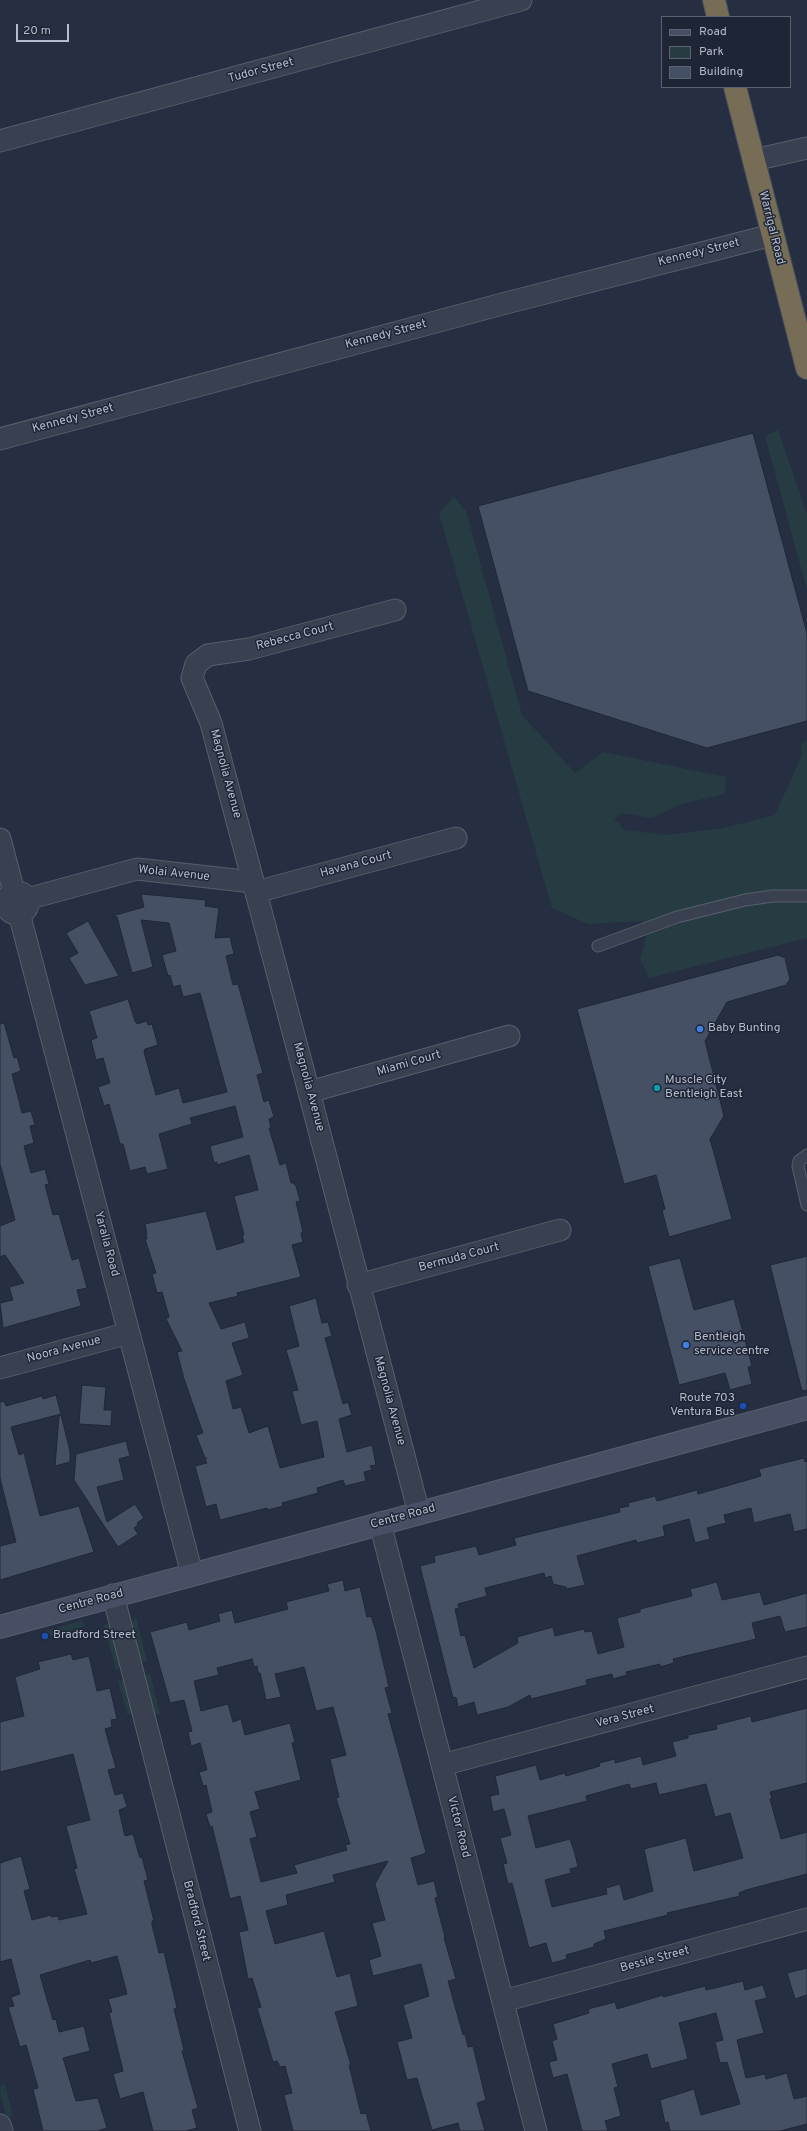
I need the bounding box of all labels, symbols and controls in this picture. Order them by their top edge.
scale bar [18,16,71,42]
legend [661,16,791,88]
text: 20 m [23,23,51,39]
text: Road [699,24,727,40]
text: Park [699,44,724,60]
street label: Tudor Street [227,55,295,87]
text: Building [699,64,743,80]
street label: Warrigal Road [755,190,787,266]
street label: Kennedy Street [657,236,741,270]
street label: Kennedy Street [344,317,428,353]
street label: Kennedy Street [31,401,115,437]
street label: Rebecca Court [255,620,335,654]
street label: Magnolia Avenue [206,728,244,820]
street label: Havana Court [319,849,393,881]
street label: Wolai Avenue [137,863,211,885]
place label: Baby Bunting [708,1022,780,1036]
marker: Baby Bunting [695,1024,705,1034]
street label: Magnolia Avenue [289,1041,327,1133]
street label: Miami Court [375,1048,443,1080]
place label: Muscle City Bentleigh East [665,1074,743,1102]
marker: Muscle City Bentleigh East [652,1083,662,1093]
street label: Yaralla Road [90,1210,122,1278]
street label: Bermuda Court [417,1240,501,1276]
place label: Bentleigh service centre [694,1331,770,1359]
street label: Noora Avenue [26,1333,102,1367]
marker: Bentleigh service centre [681,1340,691,1350]
street label: Magnolia Avenue [370,1355,408,1447]
place label: Route 703 Ventura Bus [670,1392,735,1420]
marker: Route 703 Ventura Bus [738,1401,748,1411]
street label: Centre Road [369,1501,437,1533]
street label: Centre Road [57,1586,125,1618]
place label: Bradford Street [53,1629,136,1643]
marker: Bradford Street [40,1631,50,1641]
street label: Vera Street [594,1702,656,1732]
street label: Victor Road [443,1795,473,1859]
street label: Bradford Street [179,1879,213,1963]
street label: Bessie Street [619,1944,691,1976]

